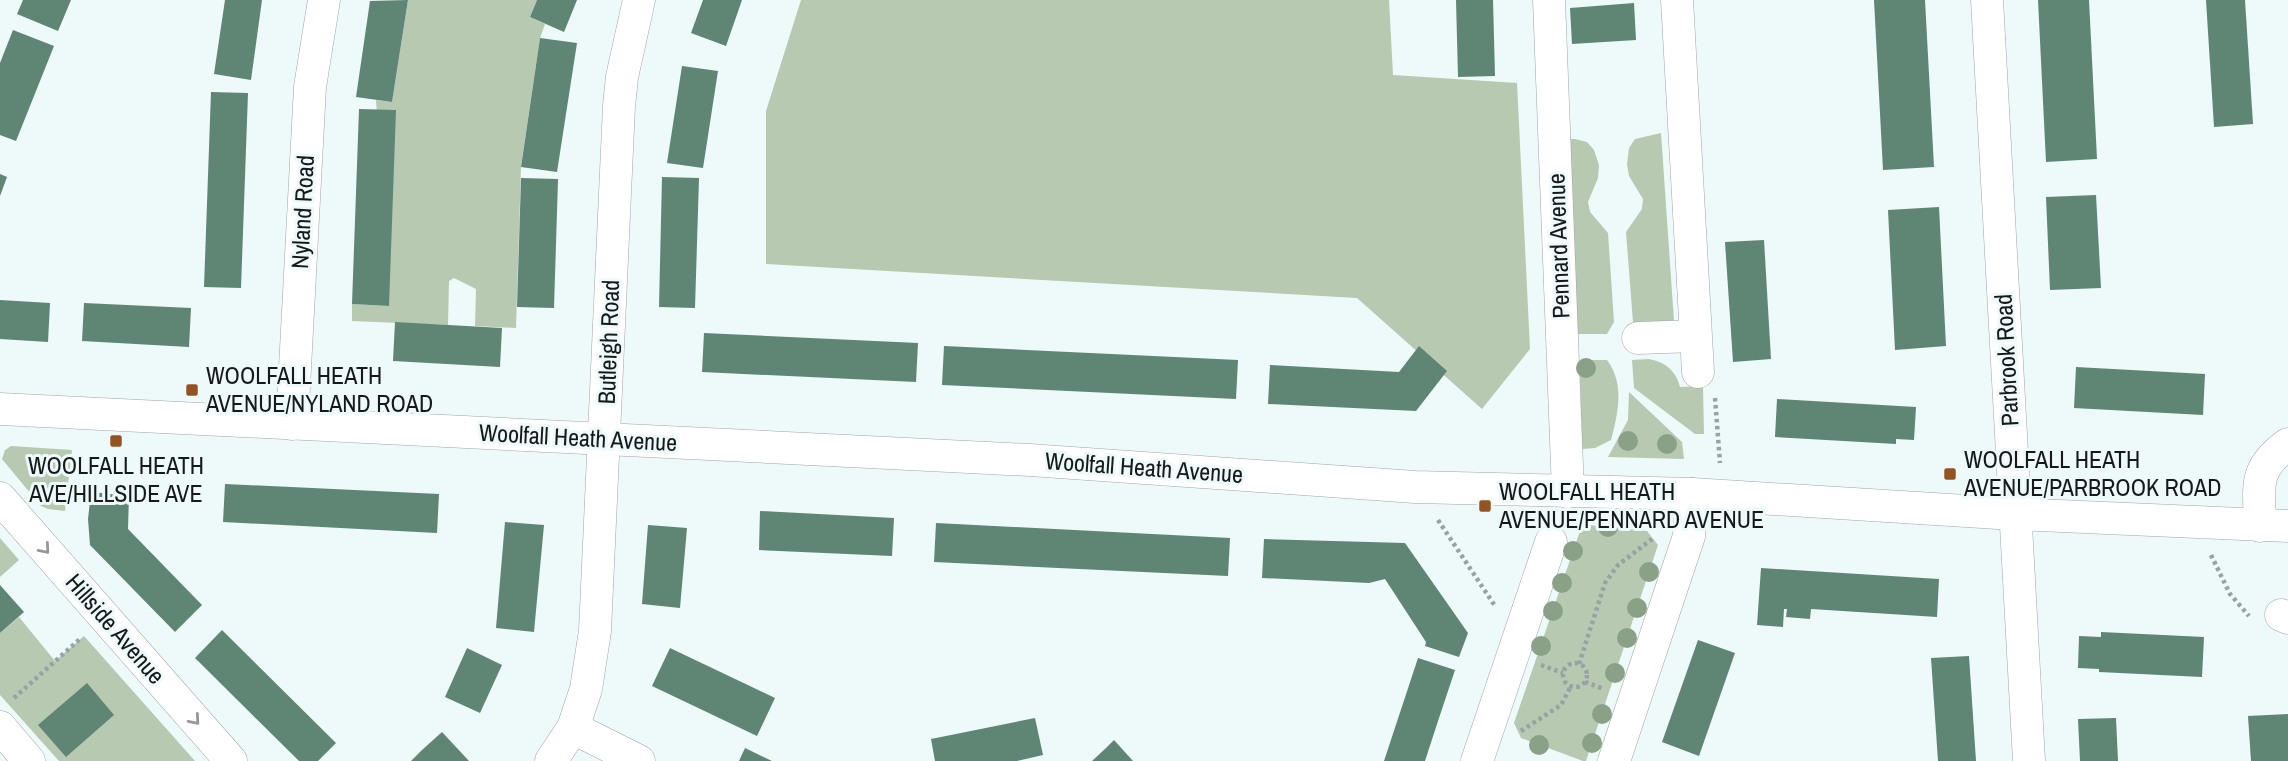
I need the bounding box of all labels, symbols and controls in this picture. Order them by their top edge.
street label: Nyland Road [283,154,321,270]
street label: Pennard Avenue [1539,173,1577,319]
street label: Butleigh Road [590,279,626,405]
street label: Parbrook Road [1987,293,2025,427]
place label: WOOLFALL HEATH AVENUE/NYLAND ROAD [205,359,433,419]
marker: WOOLFALL HEATH AVENUE/NYLAND ROAD [184,382,200,398]
street label: Woolfall Heath Avenue [478,416,678,458]
marker: WOOLFALL HEATH AVE/HILLSIDE AVE [108,433,124,449]
place label: WOOLFALL HEATH AVENUE/PARBROOK ROAD [1963,443,2221,503]
street label: Woolfall Heath Avenue [1044,444,1244,490]
place label: WOOLFALL HEATH AVE/HILLSIDE AVE [28,449,204,509]
marker: WOOLFALL HEATH AVENUE/PARBROOK ROAD [1942,466,1958,482]
place label: WOOLFALL HEATH AVENUE/PENNARD AVENUE [1498,475,1764,535]
marker: WOOLFALL HEATH AVENUE/PENNARD AVENUE [1477,498,1493,514]
one-way arrow [37,541,49,554]
street label: Hillside Avenue [59,566,173,690]
one-way arrow [187,712,199,725]

